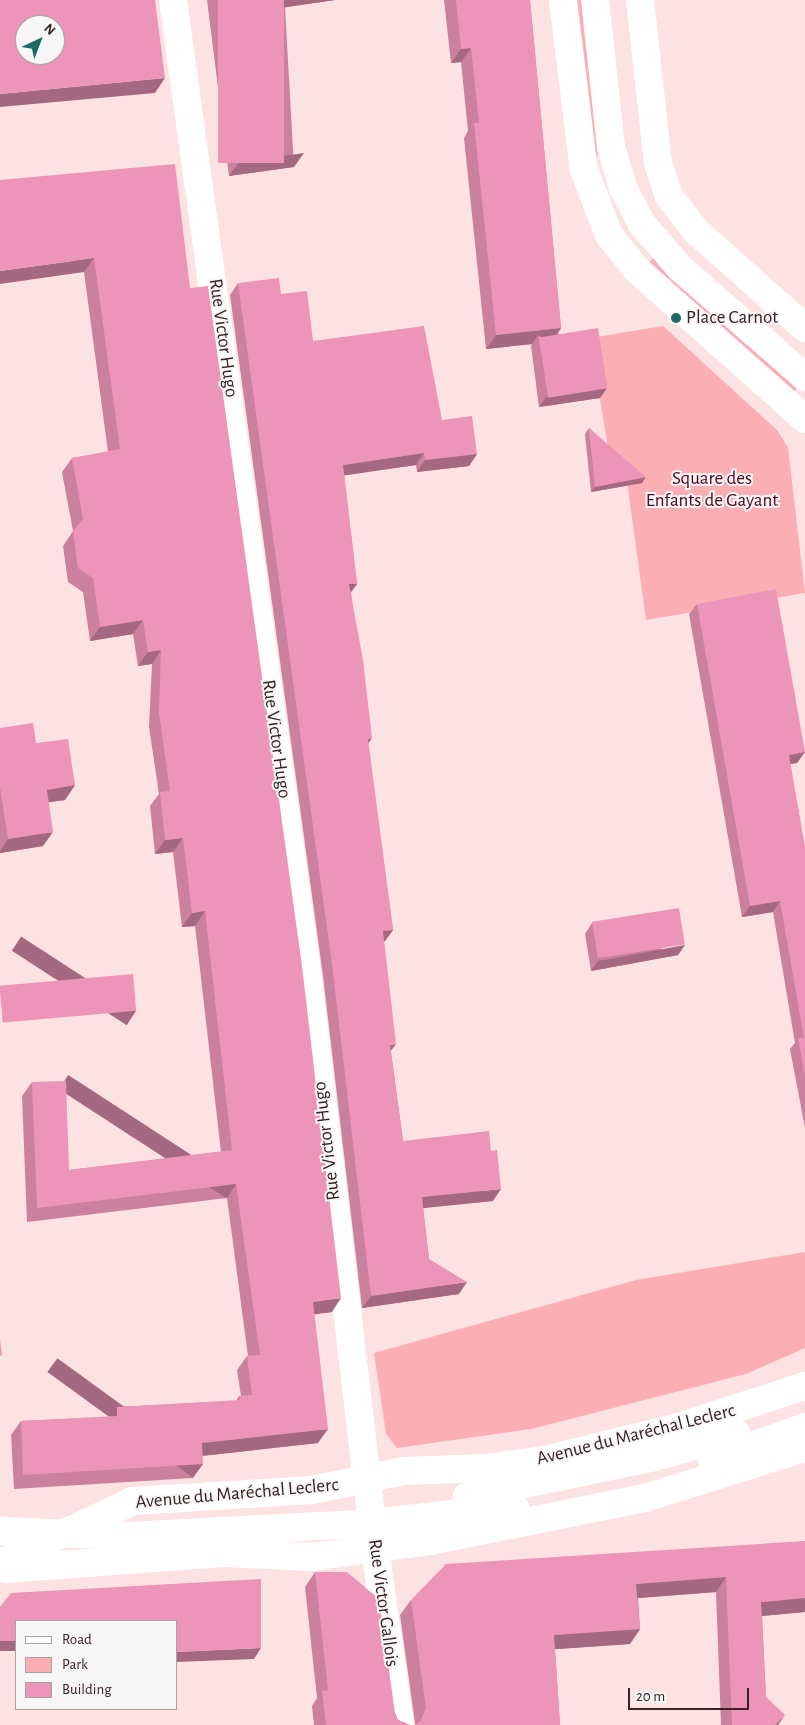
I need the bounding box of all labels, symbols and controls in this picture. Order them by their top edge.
north arrow [15,15,65,65]
text: N [41,21,58,38]
street label: Rue Victor Hugo [203,277,243,399]
place label: Place Carnot [686,307,778,329]
marker: Place Carnot [670,312,682,324]
park label: Square des Enfants de Gayant [646,468,778,512]
street label: Rue Victor Hugo [256,678,296,800]
street label: Rue Victor Hugo [308,1080,346,1202]
street label: Avenue du Maréchal Leclerc [534,1399,738,1471]
street label: Avenue du Maréchal Leclerc [134,1474,340,1514]
street label: Rue Victor Gallois [363,1538,403,1668]
legend [15,1620,178,1710]
text: Road [62,1632,92,1647]
text: Park [62,1657,88,1672]
scale bar [630,1678,751,1710]
text: Building [62,1682,112,1697]
text: 20 m [636,1689,665,1704]

